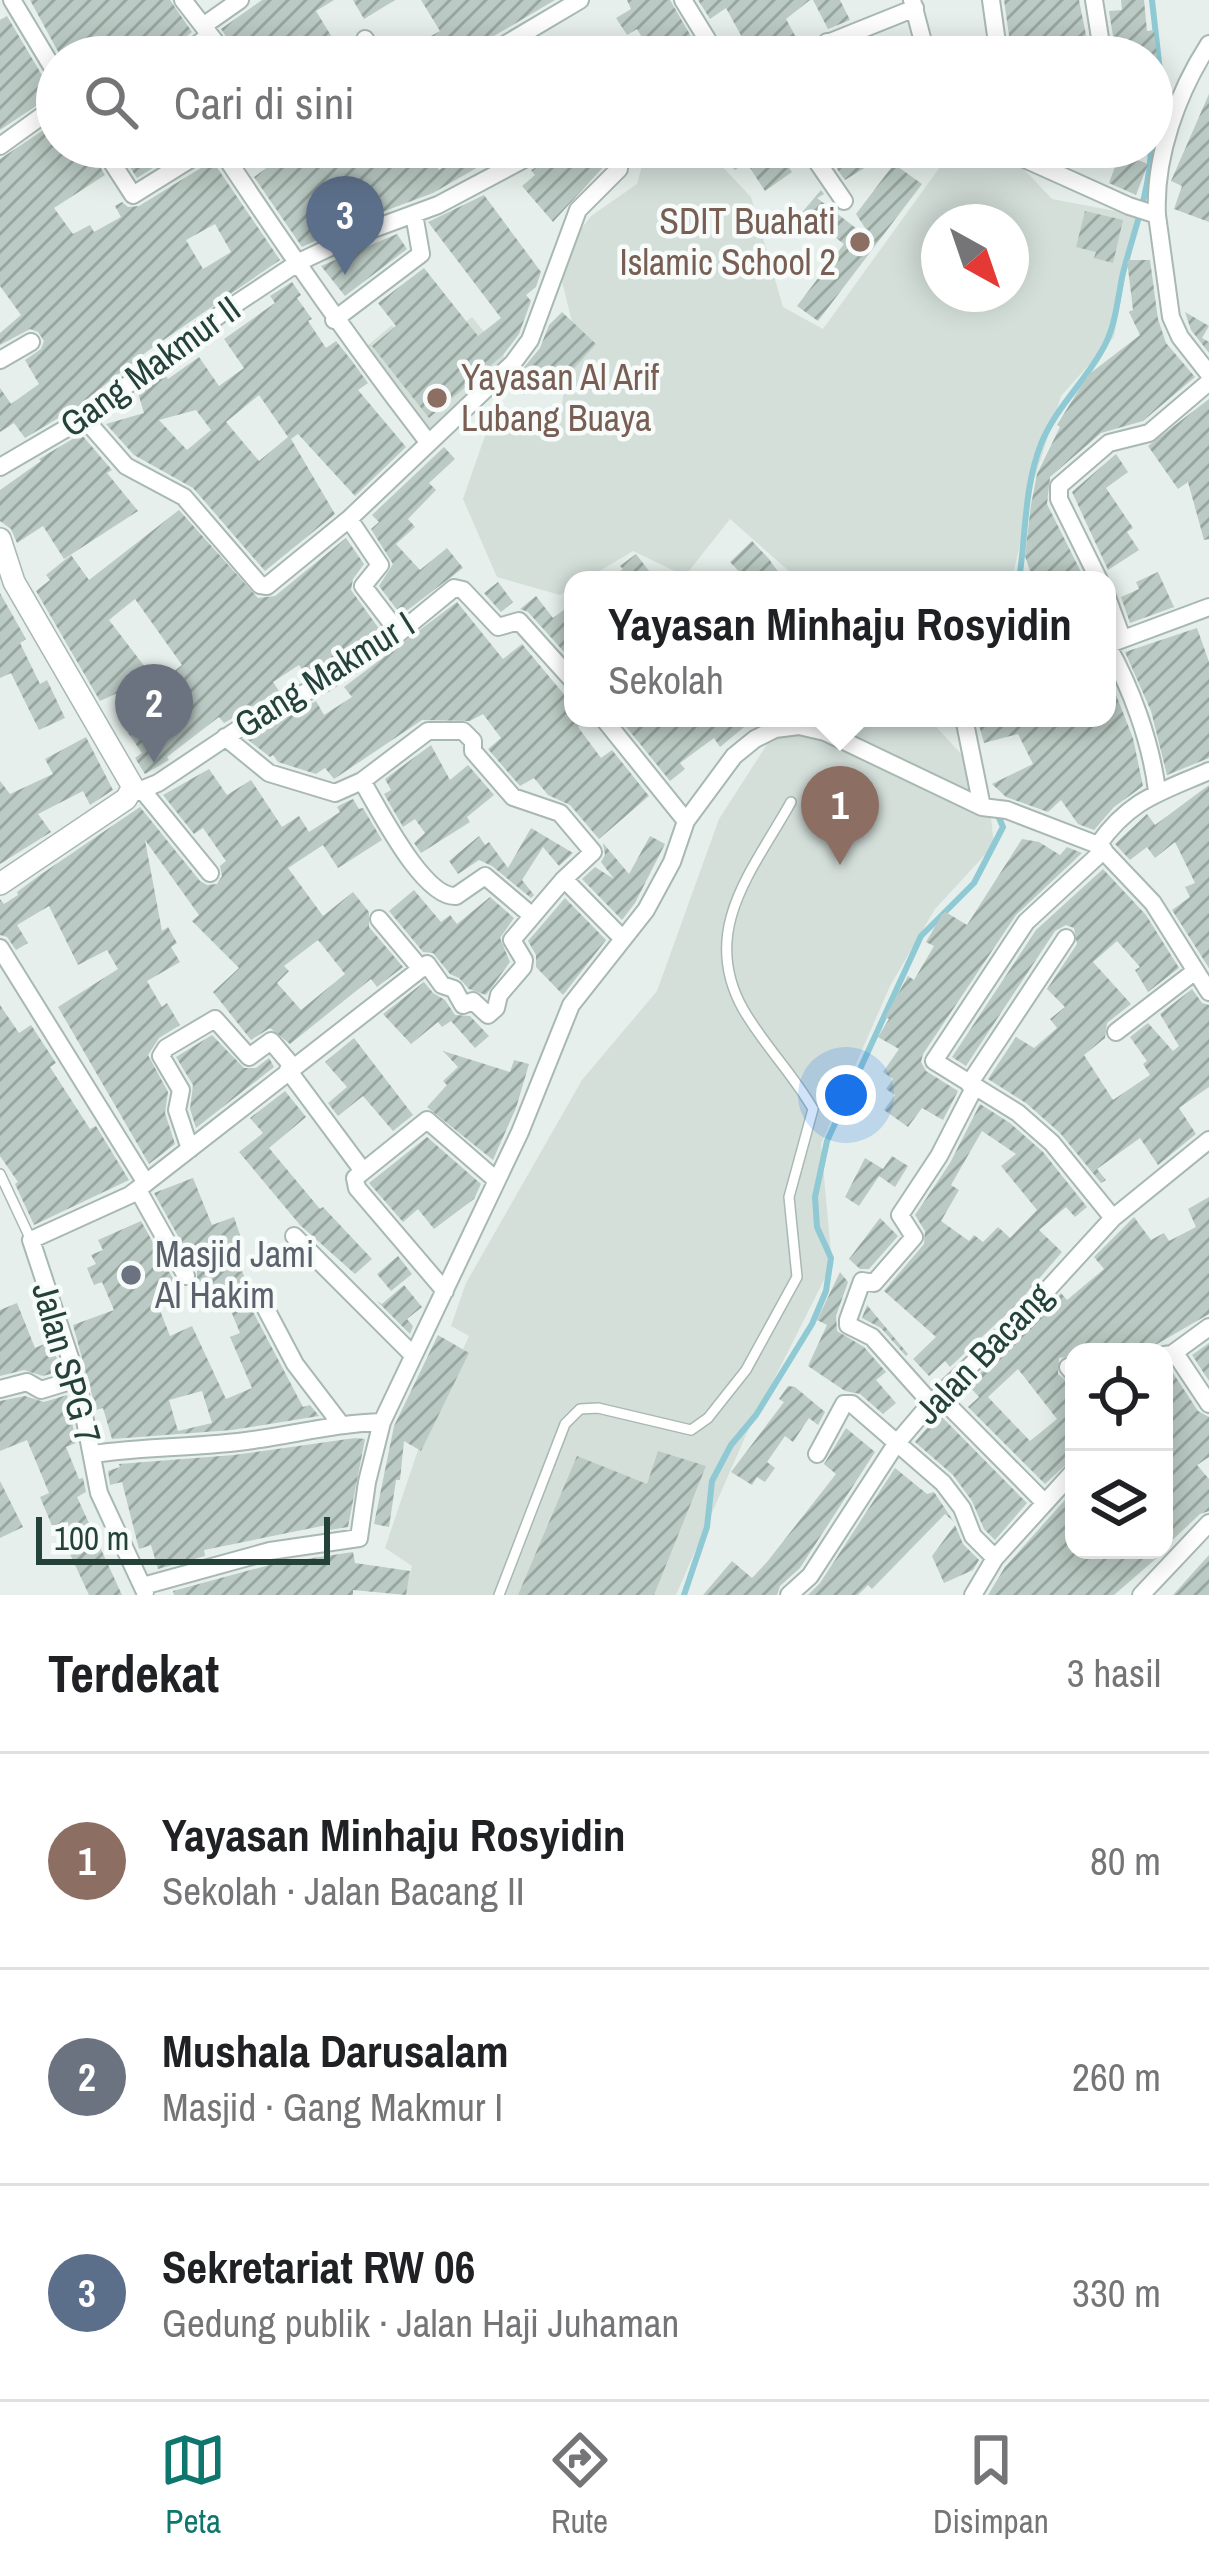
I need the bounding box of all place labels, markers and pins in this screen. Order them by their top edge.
pin: 3 [306,176,384,275]
place label: SDIT Buahati Islamic School 2 [619,197,836,286]
marker: SDIT Buahati Islamic School 2 [847,229,873,255]
place label: Yayasan Al Arif Lubang Buaya [461,353,660,442]
marker: Yayasan Al Arif Lubang Buaya [424,385,450,411]
pin: 2 [115,664,193,763]
pin: 1 [801,766,879,865]
place label: Masjid Jami Al Hakim [154,1230,314,1319]
marker: Masjid Jami Al Hakim [118,1262,144,1288]

